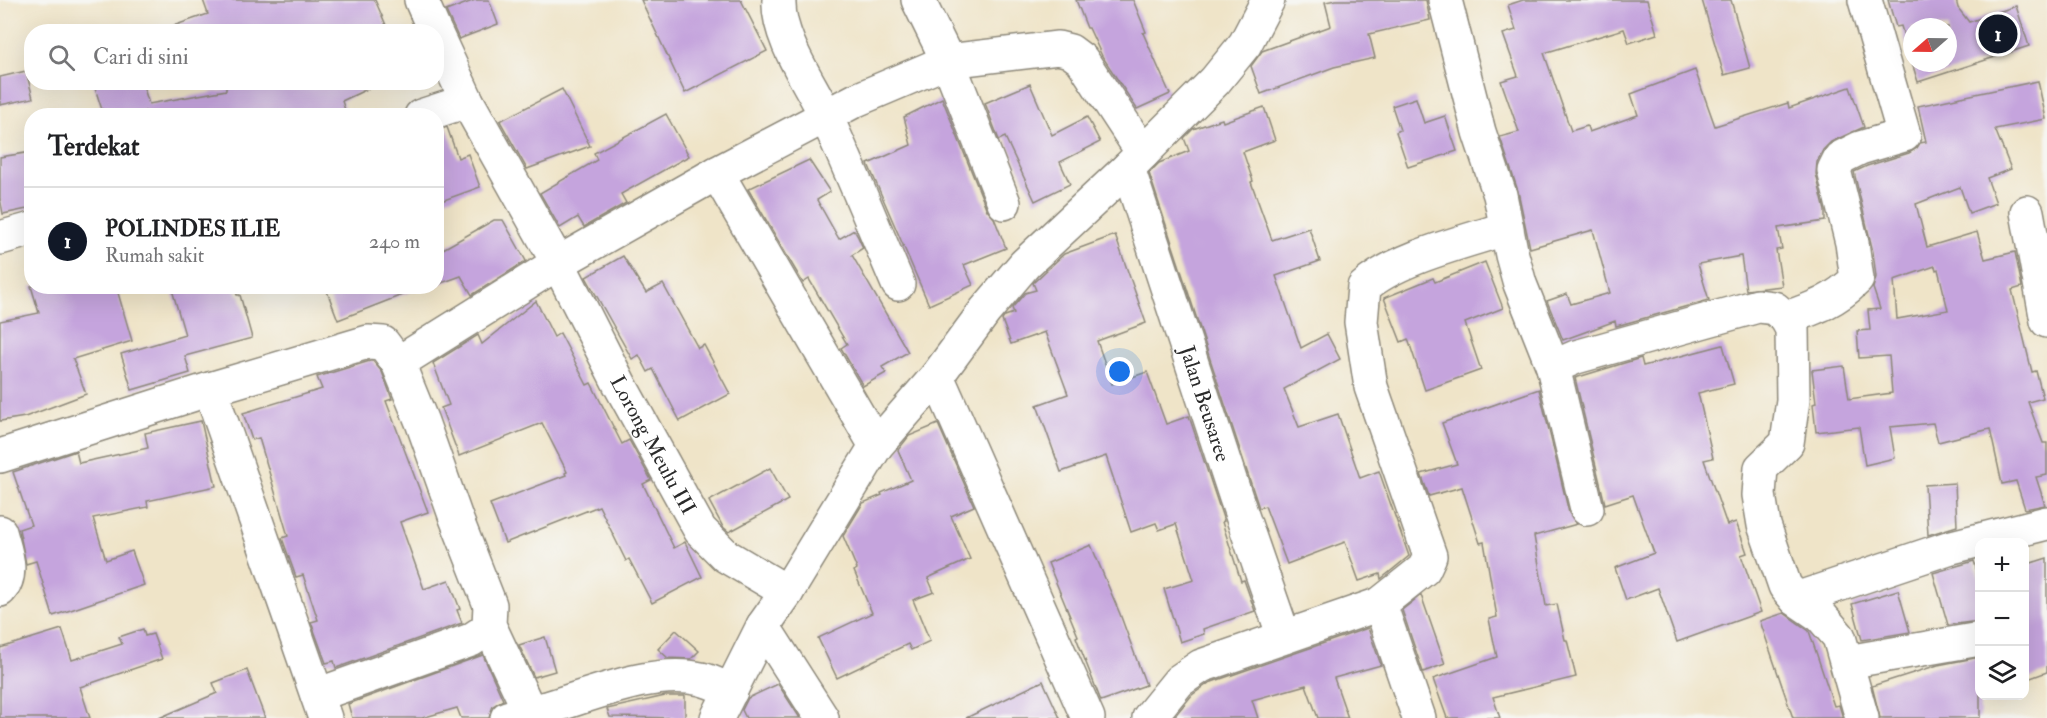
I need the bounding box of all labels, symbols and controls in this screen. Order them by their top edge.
pin: 1 [1978,12,2018,57]
north arrow [1903,18,1957,72]
search box [24,24,444,90]
icon: search [45,41,78,74]
text: Cari di sini [93,43,189,71]
text: Terdekat [48,131,139,163]
text: POLINDES ILIE [105,215,280,243]
text: 1 [64,229,71,254]
text: 240 m [369,229,420,254]
text: Rumah sakit [105,243,204,268]
street label: Jalan Beusaree [1173,341,1236,466]
your location [1105,357,1134,386]
street label: Lorong Meulu III [604,371,702,519]
map controls [1975,538,2029,700]
button: + [1975,538,2029,592]
button: − [1975,592,2029,646]
button: layers [1975,646,2029,700]

